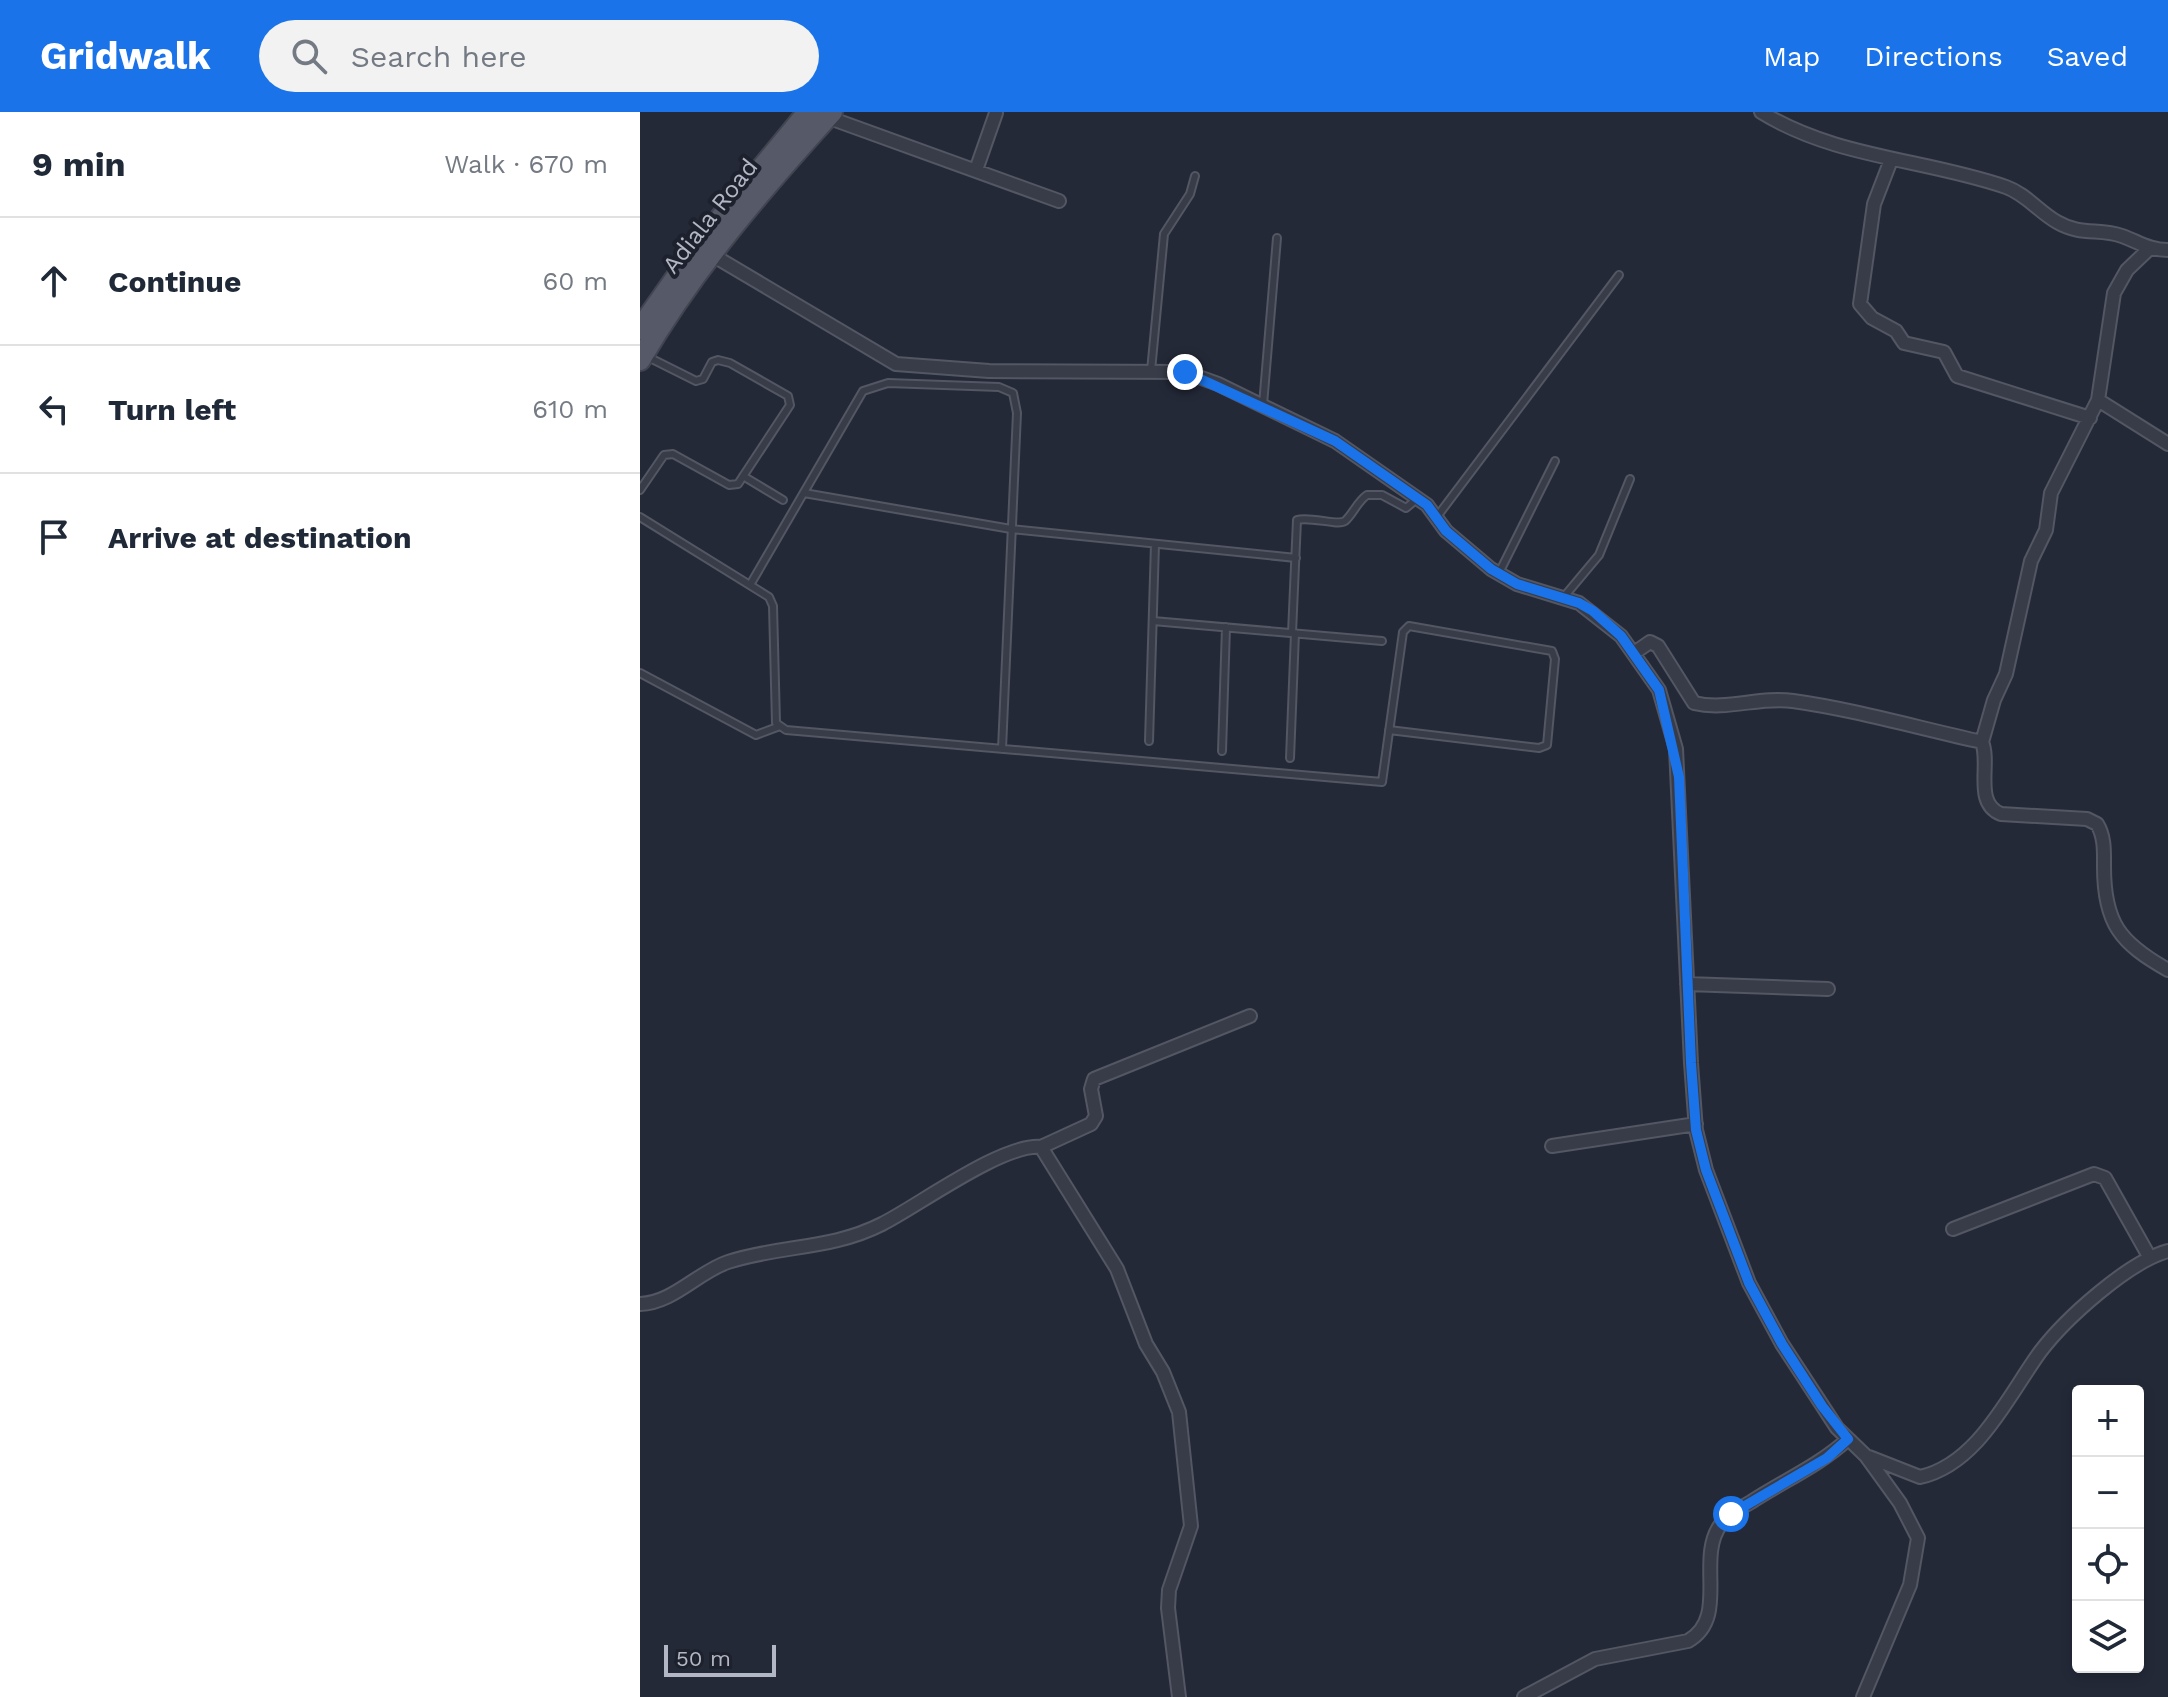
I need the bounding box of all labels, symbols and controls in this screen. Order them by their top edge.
search box [259,20,819,92]
text: Gridwalk [40,34,211,78]
icon: search [287,34,331,78]
text: Search here [351,39,527,74]
text: Map [1763,40,1820,73]
text: Directions [1864,40,2003,73]
text: Saved [2047,40,2128,73]
text: 9 min [32,144,126,184]
text: Walk · 670 m [444,149,608,179]
street label: Adiala Road [657,153,763,279]
icon: ahead [32,259,76,303]
text: Continue [108,264,241,299]
text: 60 m [542,266,608,296]
route end [1167,354,1203,390]
icon: left [32,387,76,431]
text: Turn left [108,392,236,427]
text: 610 m [532,394,608,424]
icon: arrive [32,515,76,559]
text: Arrive at destination [108,520,412,555]
map controls [2072,1385,2144,1673]
button: + [2072,1385,2144,1457]
button: − [2072,1457,2144,1529]
route start [1713,1496,1749,1532]
button: locate [2072,1529,2144,1601]
button: layers [2072,1601,2144,1673]
scale bar [664,1641,776,1677]
text: 50 m [676,1646,731,1671]

